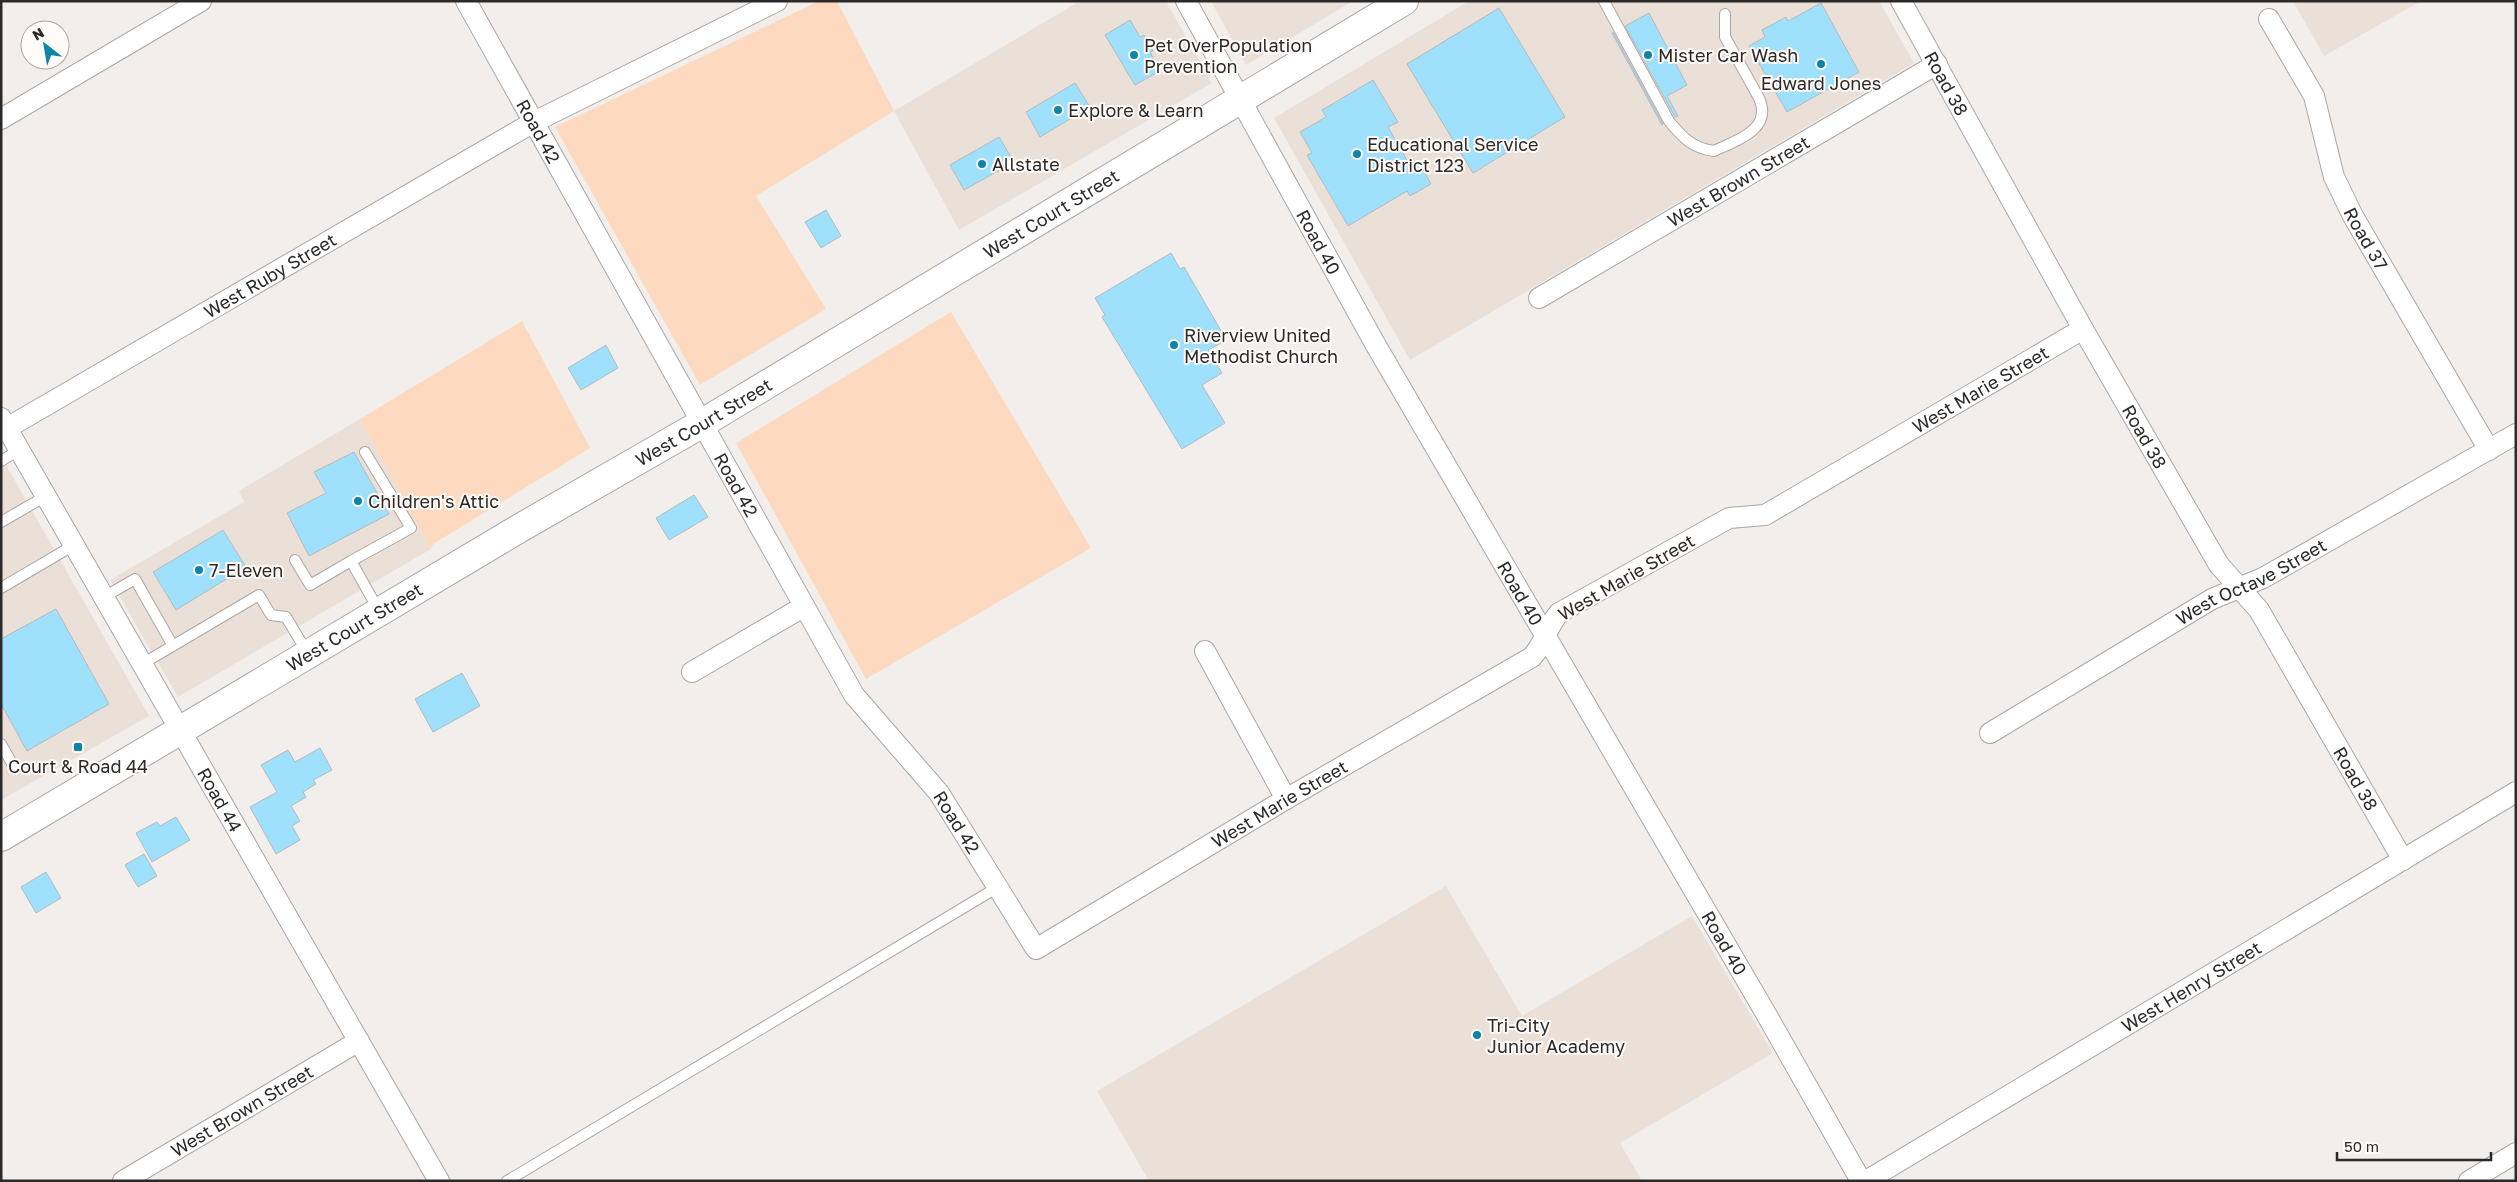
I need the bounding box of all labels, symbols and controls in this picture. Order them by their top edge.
north arrow [20,20,70,70]
text: N [29,23,47,43]
place label: Pet OverPopulation Prevention [1144,34,1312,77]
place label: Mister Car Wash [1658,44,1798,66]
street label: Road 38 [1920,47,1973,119]
marker: Pet OverPopulation Prevention [1128,49,1140,61]
marker: Mister Car Wash [1642,49,1654,61]
marker: Edward Jones [1815,58,1827,70]
place label: Edward Jones [1761,72,1881,94]
street label: Road 42 [512,95,565,167]
place label: Explore & Learn [1068,99,1203,121]
marker: Explore & Learn [1052,104,1064,116]
street label: West Brown Street [1663,131,1813,231]
place label: Educational Service District 123 [1367,133,1539,176]
marker: Educational Service District 123 [1351,148,1363,160]
place label: Allstate [992,153,1060,175]
marker: Allstate [976,158,988,170]
street label: West Court Street [979,164,1123,263]
street label: Road 37 [2339,204,2393,274]
street label: Road 40 [1292,206,1345,278]
street label: West Ruby Street [200,228,340,322]
place label: Riverview United Methodist Church [1184,324,1338,367]
marker: Riverview United Methodist Church [1168,339,1180,351]
street label: West Marie Street [1908,341,2052,438]
street label: West Court Street [631,373,776,470]
street label: Road 38 [2118,400,2172,472]
street label: Road 42 [710,449,763,521]
place label: Children's Attic [368,490,499,512]
marker: Children's Attic [352,495,364,507]
street label: West Marie Street [1554,529,1698,625]
street label: West Octave Street [2172,533,2330,629]
street label: Road 40 [1493,557,1548,629]
place label: 7-Eleven [209,559,283,581]
marker: 7-Eleven [193,564,205,576]
street label: West Court Street [282,578,426,676]
marker: Court & Road 44 [72,741,84,753]
street label: Road 38 [2329,742,2383,814]
place label: Court & Road 44 [8,755,148,777]
street label: West Marie Street [1207,755,1351,852]
street label: Road 44 [193,764,247,836]
street label: Road 42 [929,786,985,858]
street label: Road 40 [1697,907,1752,979]
street label: West Henry Street [2117,936,2265,1037]
place label: Tri-City Junior Academy [1487,1014,1625,1057]
marker: Tri-City Junior Academy [1471,1029,1483,1041]
street label: West Brown Street [167,1060,317,1161]
scale bar [2337,1130,2491,1162]
text: 50 m [2344,1137,2379,1155]

